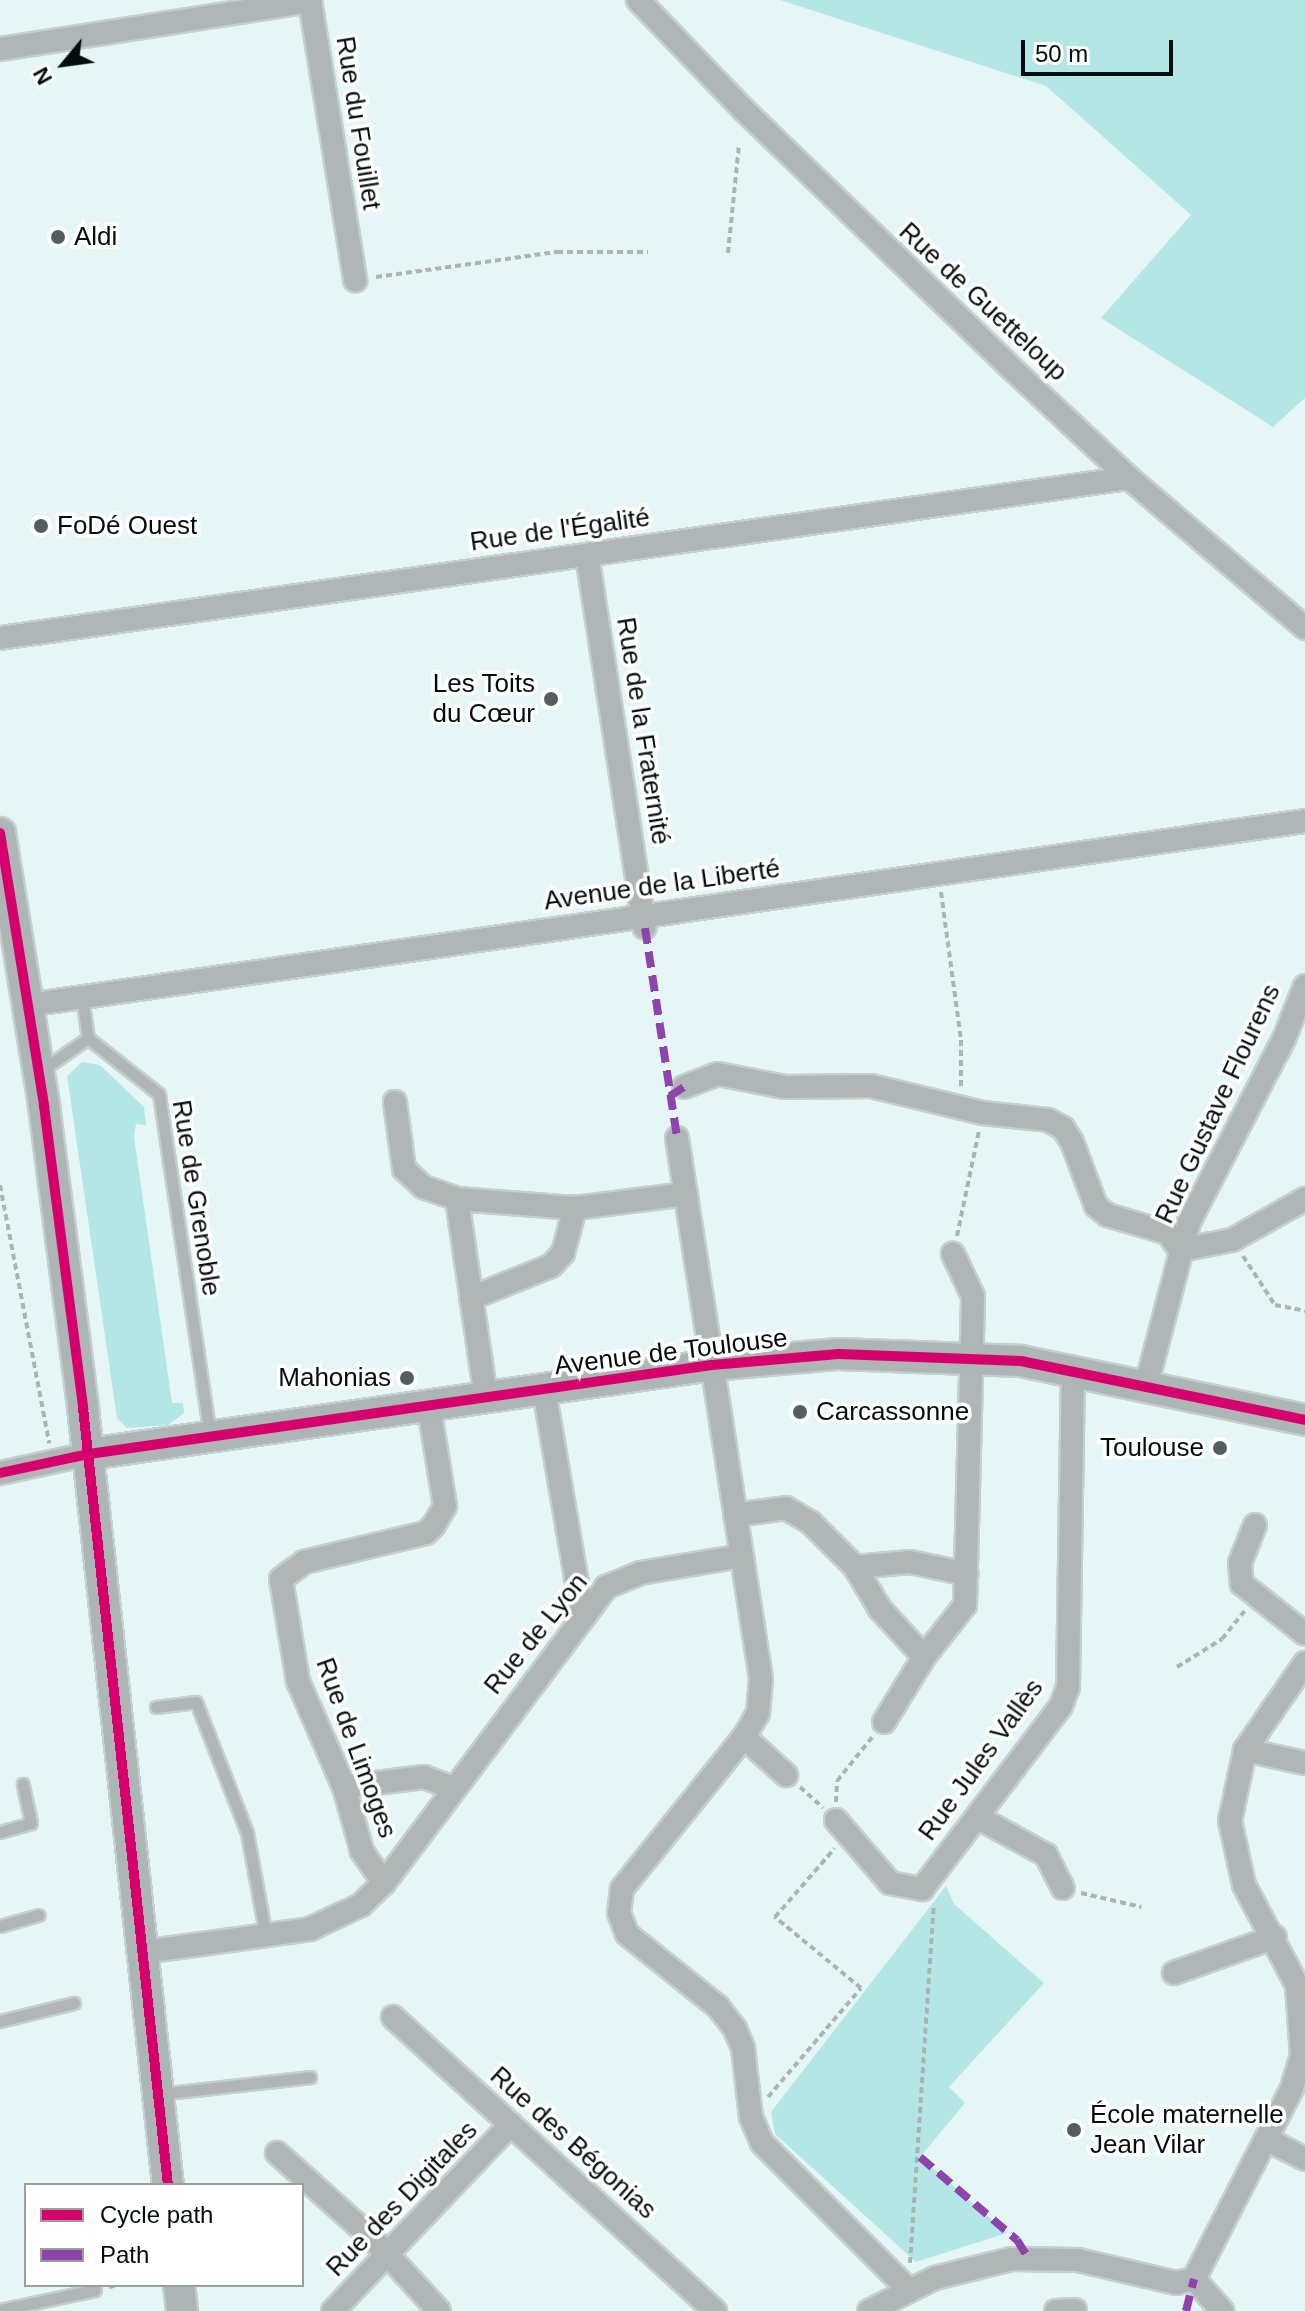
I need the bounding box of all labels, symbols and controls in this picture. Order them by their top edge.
north arrow [24,24,104,104]
scale bar [1025,24,1177,74]
street label: Rue du Fouillet [329,34,387,212]
text: 50 m [1035,40,1088,67]
text: N [28,63,57,89]
street label: Rue de Guetteloup [893,216,1073,388]
place label: Aldi [74,221,117,253]
marker: Aldi [49,228,67,246]
street label: Rue de l'Égalité [468,502,652,558]
place label: FoDé Ouest [57,510,197,542]
marker: FoDé Ouest [32,517,50,535]
street label: Rue de la Fraternité [610,615,676,847]
place label: Les Toits du Cœur [432,668,535,730]
marker: Les Toits du Cœur [542,690,560,708]
street label: Avenue de la Liberté [542,853,782,917]
street label: Rue Gustave Flourens [1149,980,1287,1228]
street label: Rue de Grenoble [165,1098,227,1298]
street label: Avenue de Toulouse [552,1322,790,1382]
place label: Mahonias [278,1362,391,1394]
marker: Mahonias [398,1369,416,1387]
place label: Carcassonne [816,1396,969,1428]
marker: Carcassonne [791,1403,809,1421]
place label: Toulouse [1100,1432,1204,1464]
marker: Toulouse [1211,1439,1229,1457]
street label: Rue de Lyon [478,1567,594,1701]
street label: Rue de Limoges [309,1654,403,1842]
street label: Rue Jules Vallès [912,1673,1050,1847]
street label: Rue des Bégonias [484,2060,662,2226]
place label: École maternelle Jean Vilar [1090,2099,1284,2160]
street label: Rue des Digitales [320,2115,484,2283]
marker: École maternelle Jean Vilar [1065,2121,1083,2139]
legend [24,2183,304,2287]
text: Cycle path [100,2201,213,2228]
text: Path [100,2241,149,2268]

